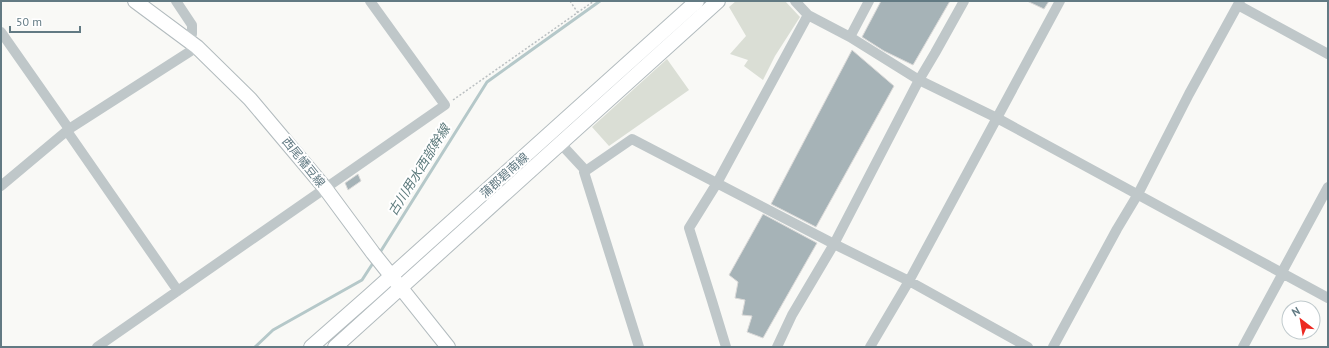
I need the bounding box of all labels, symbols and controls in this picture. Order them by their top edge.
scale bar [10,8,80,34]
text: 50 m [16,14,42,29]
water label: 古川用水西部幹線 [384,120,455,219]
street label: 西尾幡豆線 [279,134,329,190]
street label: 蒲郡碧南線 [477,149,531,201]
north arrow [1281,300,1321,340]
text: N [1289,304,1303,319]

